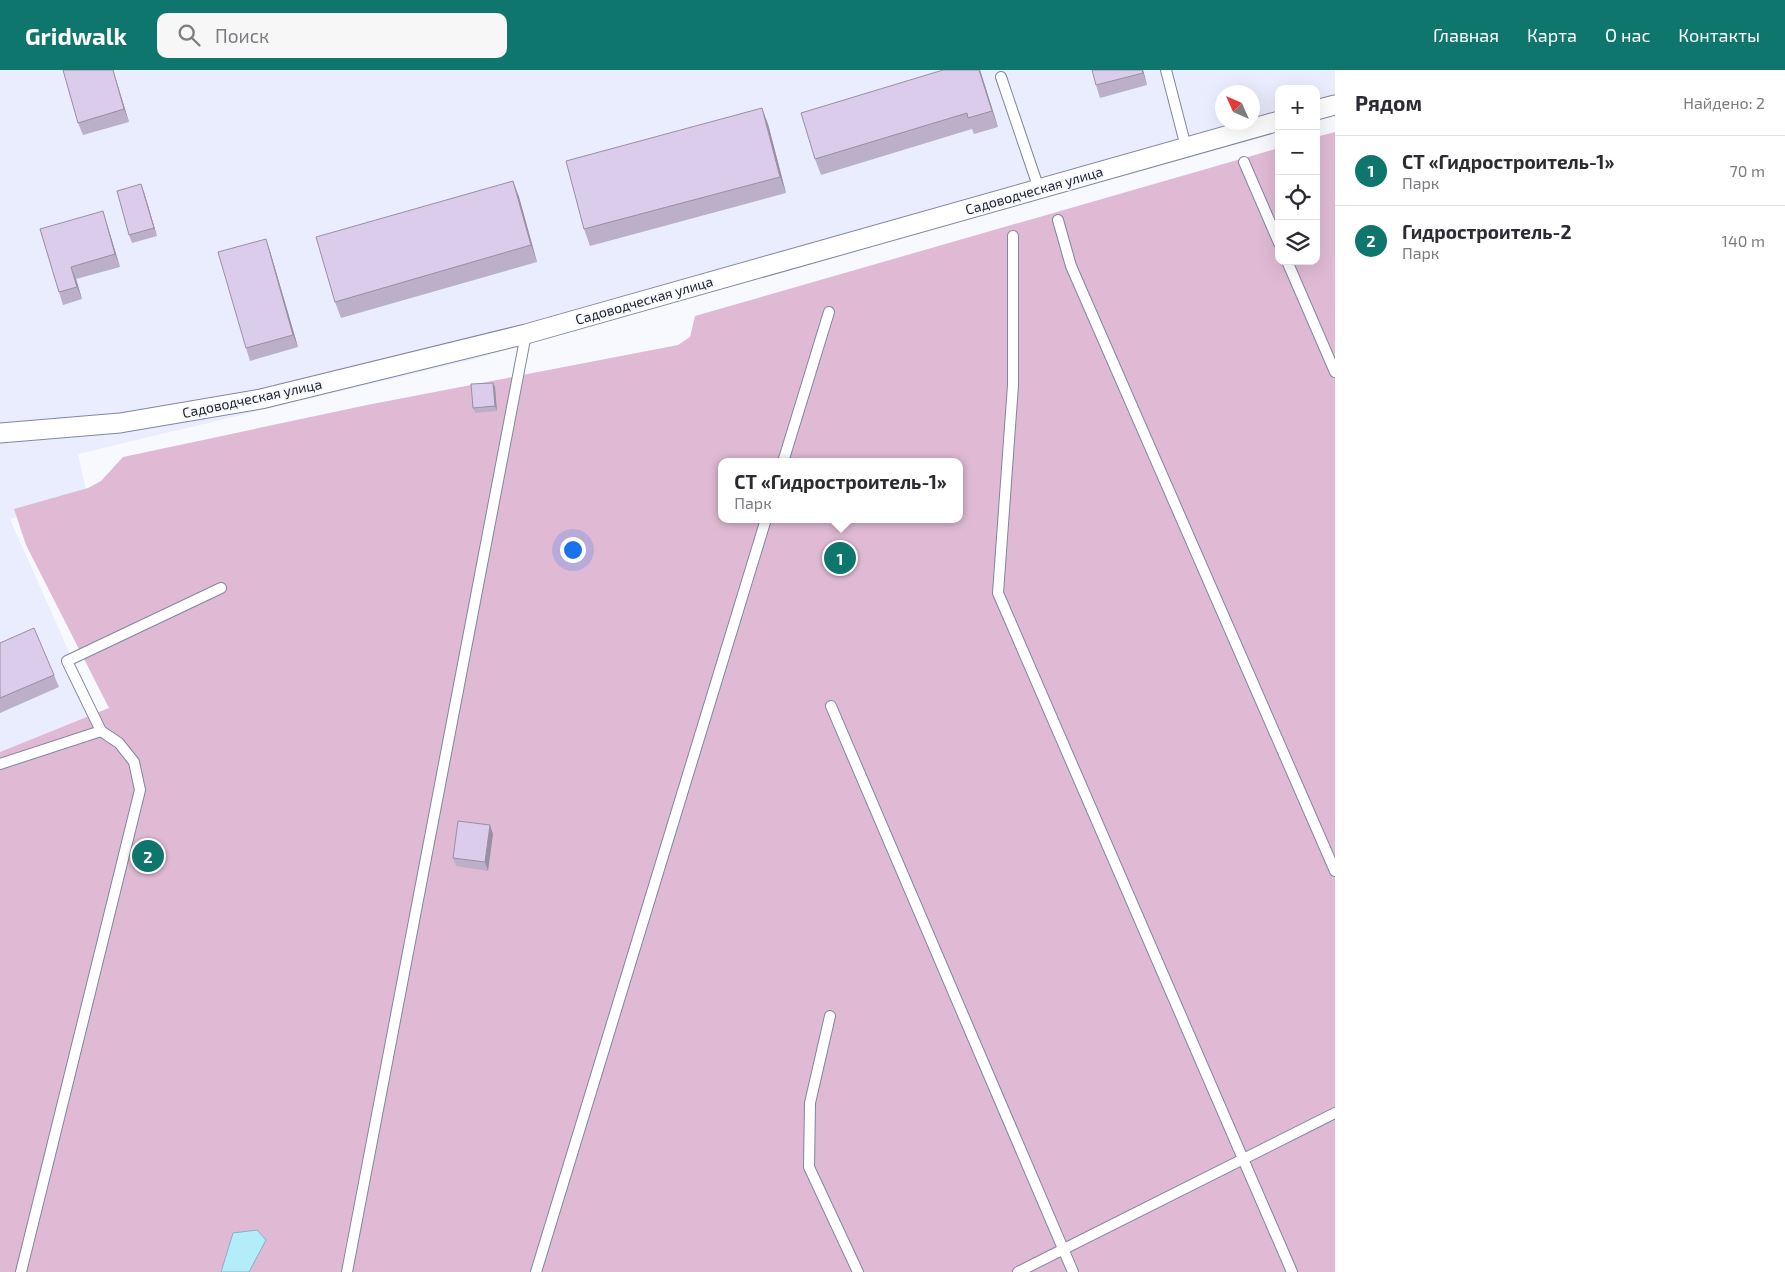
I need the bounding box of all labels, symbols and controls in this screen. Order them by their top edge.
search box [157,13,507,58]
text: Gridwalk [25,21,127,50]
icon: search [175,21,203,49]
text: Поиск [215,24,269,47]
text: Главная [1433,24,1499,46]
text: Карта [1527,24,1577,46]
text: О нас [1605,24,1650,46]
text: Контакты [1678,24,1760,46]
north arrow [1215,85,1260,130]
map controls [1275,85,1320,265]
button: + [1275,85,1320,130]
text: Рядом [1355,90,1422,115]
text: Найдено: 2 [1683,93,1765,112]
button: − [1275,130,1320,175]
text: СТ «Гидростроитель-1» [1402,150,1614,173]
text: 1 [1368,161,1374,180]
text: 70 m [1730,161,1765,180]
street label: Садоводческая улица [963,162,1105,218]
text: Парк [1402,173,1439,192]
button: locate [1275,175,1320,220]
button: layers [1275,220,1320,265]
text: Гидростроитель-2 [1402,220,1571,243]
text: 2 [1366,231,1376,250]
text: 140 m [1722,231,1765,250]
text: Парк [1402,243,1439,262]
street label: Садоводческая улица [573,272,715,328]
street label: Садоводческая улица [181,375,323,421]
popup [718,458,963,523]
text: СТ «Гидростроитель-1» [734,470,947,493]
text: Парк [734,493,772,512]
your location [560,537,586,563]
pin: 1 [824,539,856,577]
pin: 2 [132,837,164,875]

